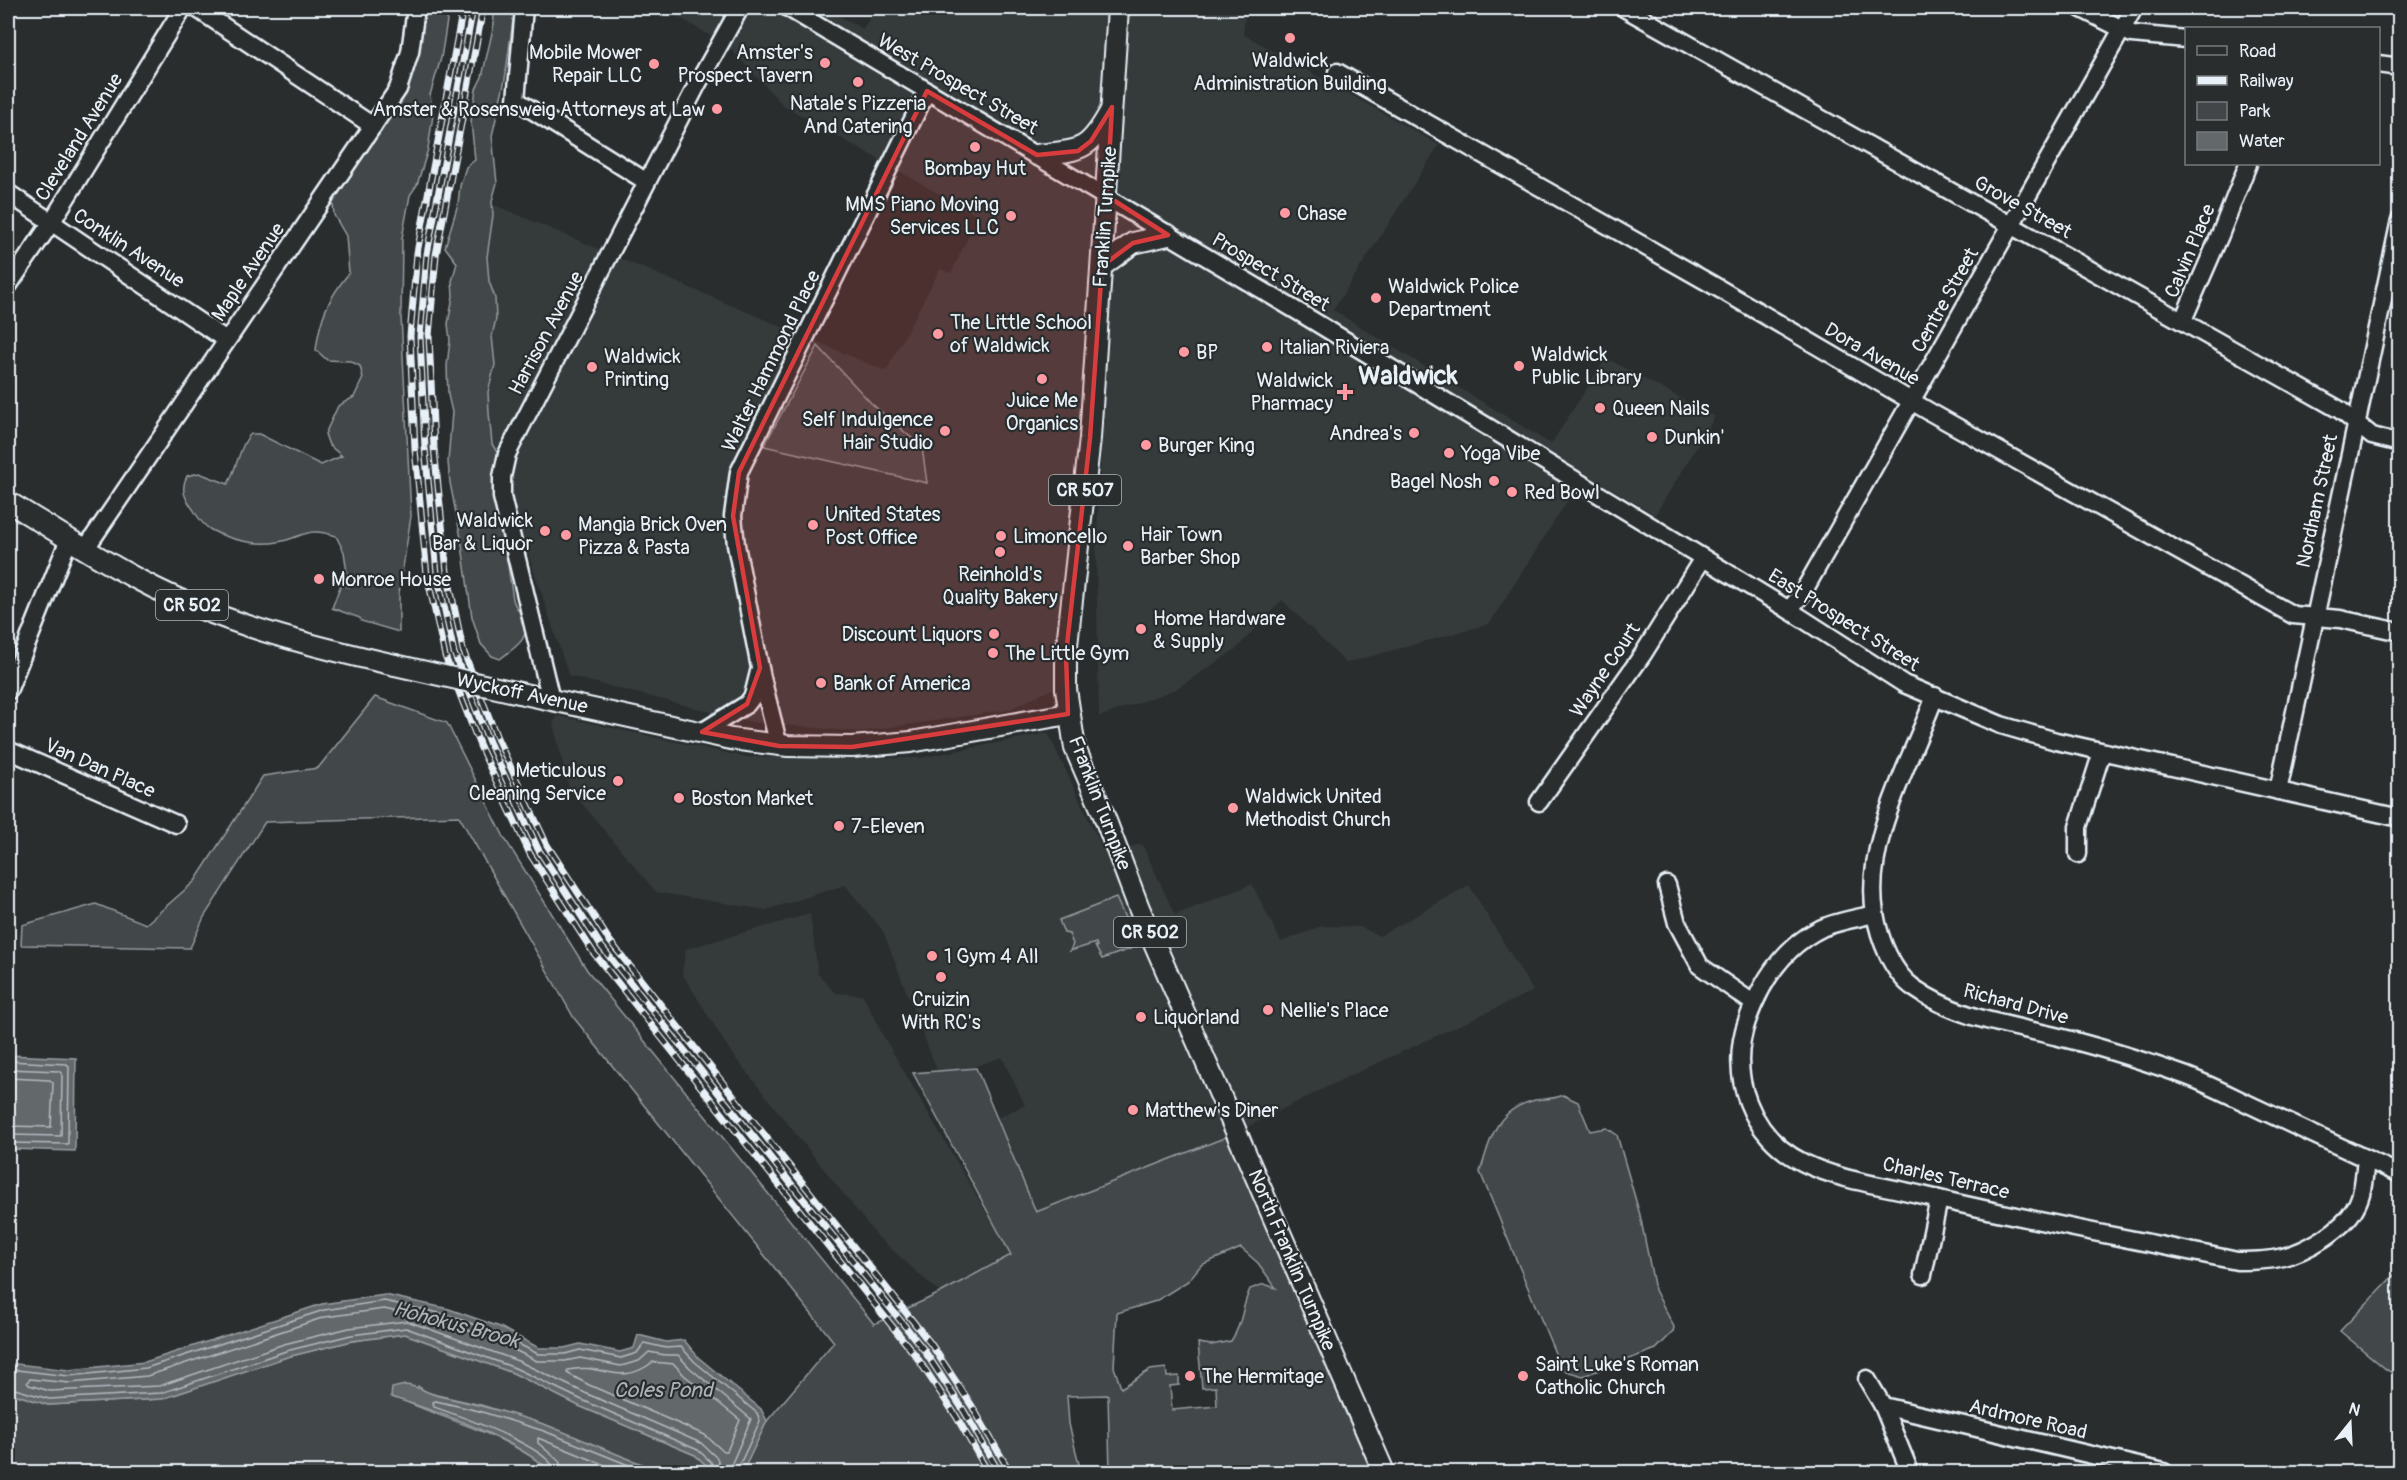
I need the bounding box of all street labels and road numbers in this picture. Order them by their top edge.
street label: West Prospect Street [873,28,1044,141]
street label: Cleveland Avenue [30,68,128,206]
street label: Franklin Turnpike [1088,145,1122,288]
street label: Grove Street [1970,170,2077,245]
street label: Calvin Place [2159,200,2221,302]
street label: Conklin Avenue [69,203,190,293]
street label: Maple Avenue [206,218,290,326]
street label: Prospect Street [1207,227,1335,317]
street label: Centre Street [1906,242,1985,357]
street label: Walter Hammond Place [716,266,826,456]
street label: Harrison Avenue [503,267,589,399]
street label: Dora Avenue [1820,317,1924,391]
street label: Nordham Street [2291,431,2344,570]
road number: CR 507 [1049,475,1121,505]
street label: East Prospect Street [1764,563,1925,677]
road number: CR 502 [156,590,228,620]
street label: Wayne Court [1564,617,1646,722]
street label: Wyckoff Avenue [454,667,590,719]
street label: Franklin Turnpike [1063,732,1137,874]
street label: Van Dan Place [41,733,159,804]
road number: CR 502 [1114,917,1186,947]
street label: Richard Drive [1961,978,2071,1030]
street label: Charles Terrace [1880,1151,2012,1205]
street label: North Franklin Turnpike [1242,1165,1342,1355]
street label: Ardmore Road [1967,1393,2089,1445]

